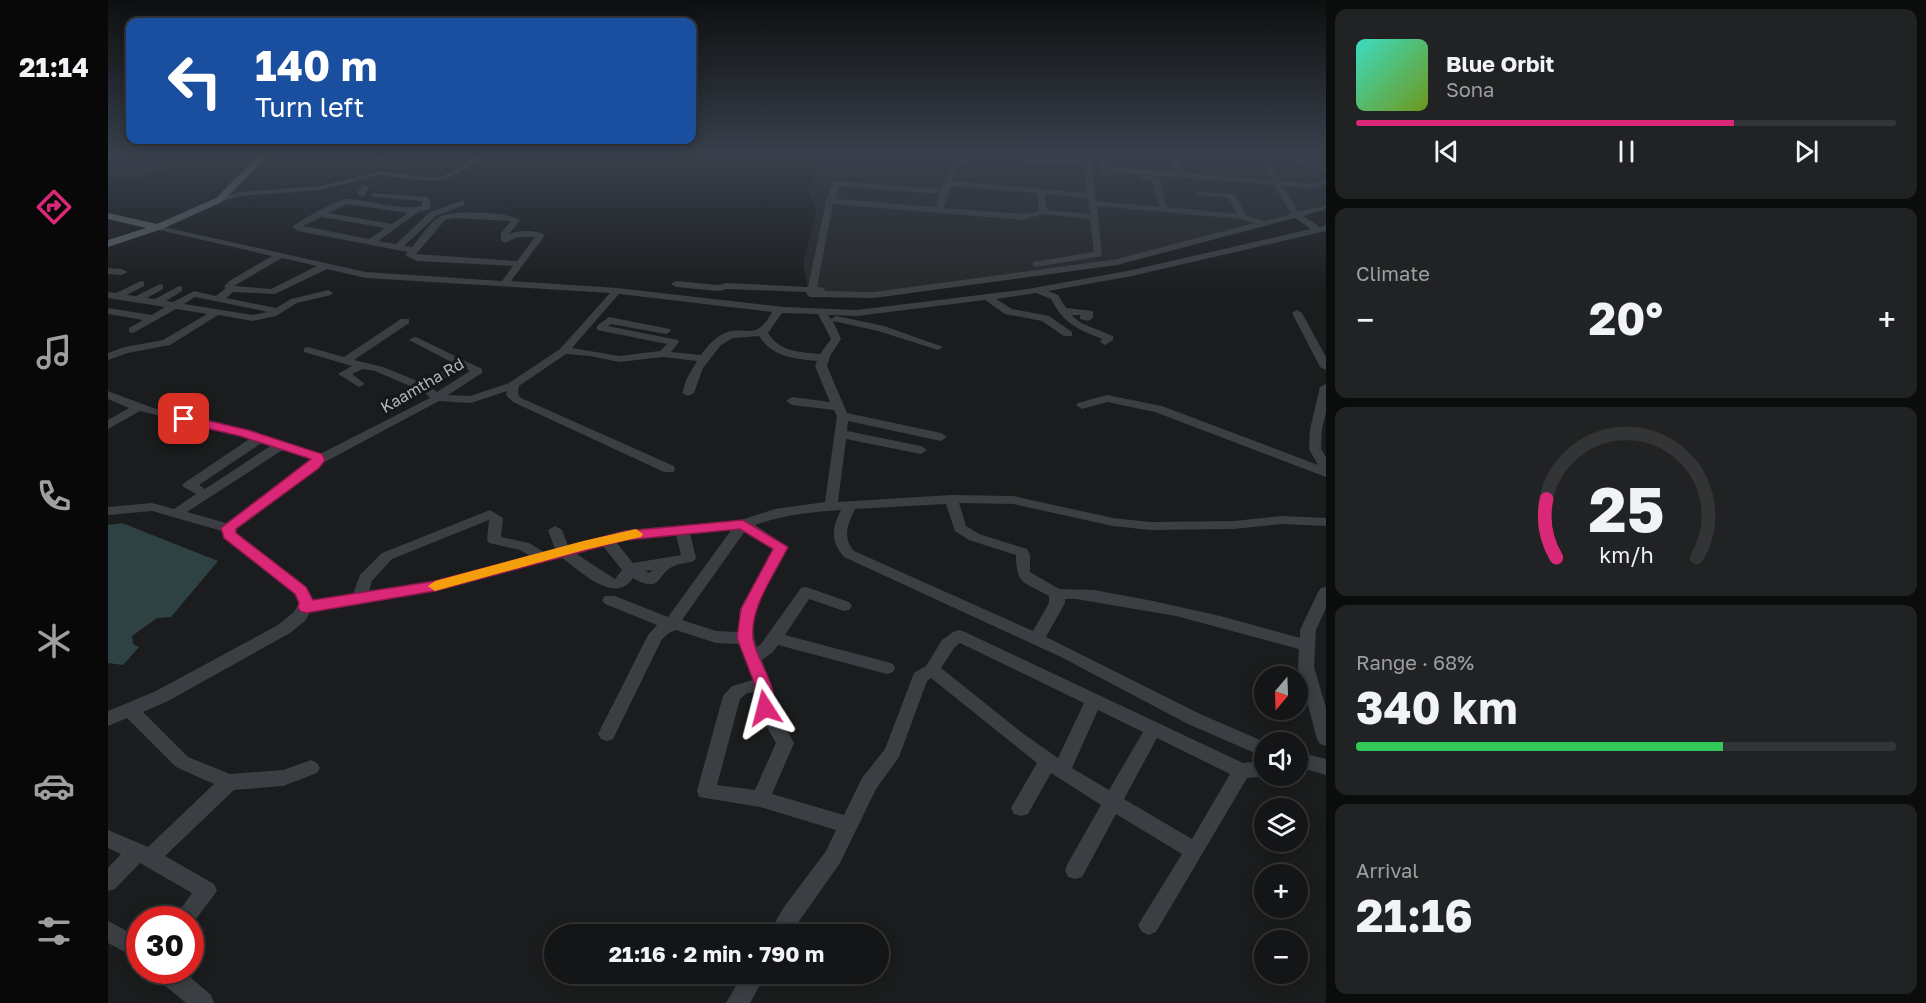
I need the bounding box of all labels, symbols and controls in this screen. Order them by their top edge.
text: 140 m [255,40,377,90]
icon: left [156,42,234,120]
text: Blue Orbit [1446,50,1554,77]
text: 21:14 [19,51,89,83]
text: Sona [1446,77,1494,101]
text: Turn left [255,91,364,123]
icon: previous [1430,135,1463,168]
icon: pause [1610,135,1643,168]
icon: next [1790,135,1823,168]
icon: directions [33,186,75,228]
text: Climate [1356,261,1430,285]
text: 20° [1589,291,1663,345]
text: − [1356,300,1374,339]
text: + [1878,300,1896,339]
icon: music [33,331,75,373]
street label: Kaamtha Rd [377,353,467,417]
pin [158,393,209,444]
icon: arrive [167,402,200,435]
text: 25 [1588,472,1664,547]
icon: phone [33,475,75,517]
text: km/h [1599,543,1653,569]
icon: climate [33,620,75,662]
text: Range · 68% [1356,650,1474,674]
north arrow [1254,666,1308,720]
map controls [1254,666,1308,984]
position arrow [733,676,797,740]
text: 340 km [1356,680,1518,734]
button: sound [1254,732,1308,786]
icon: car [33,765,75,807]
button: layers [1254,798,1308,852]
text: Arrival [1356,858,1419,882]
button: + [1254,864,1308,918]
text: 21:16 [1356,888,1473,942]
speed limit sign: 30 [126,906,204,984]
icon: filters [33,910,75,952]
button: − [1254,930,1308,984]
text: 21:16 · 2 min · 790 m [609,940,824,967]

